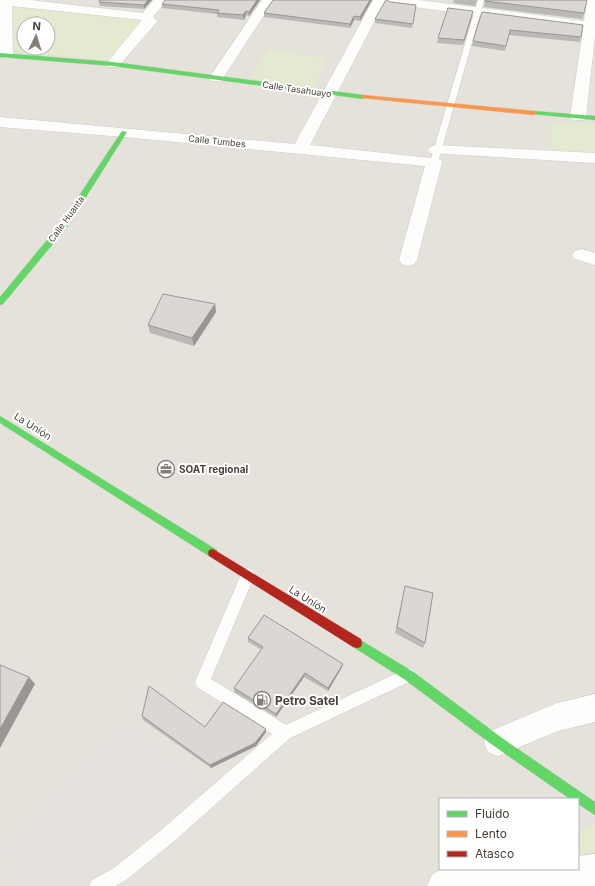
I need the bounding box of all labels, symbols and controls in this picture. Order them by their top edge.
north arrow [16,16,56,56]
text: N [32,19,41,33]
street label: Calle Tasahuayo [262,79,332,99]
street label: Calle Tumbes [188,133,246,150]
street label: Calle Huanta [46,194,86,244]
street label: La Unión [12,410,54,442]
office icon: SOAT regional [156,459,176,479]
place label: SOAT regional [179,463,248,476]
street label: La Unión [287,583,329,615]
fuel station icon: Petro Satel [252,690,272,710]
place label: Petro Satel [275,693,339,708]
legend [439,798,579,870]
text: Fluido [475,806,510,821]
text: Lento [475,826,507,841]
text: Atasco [475,846,514,861]

